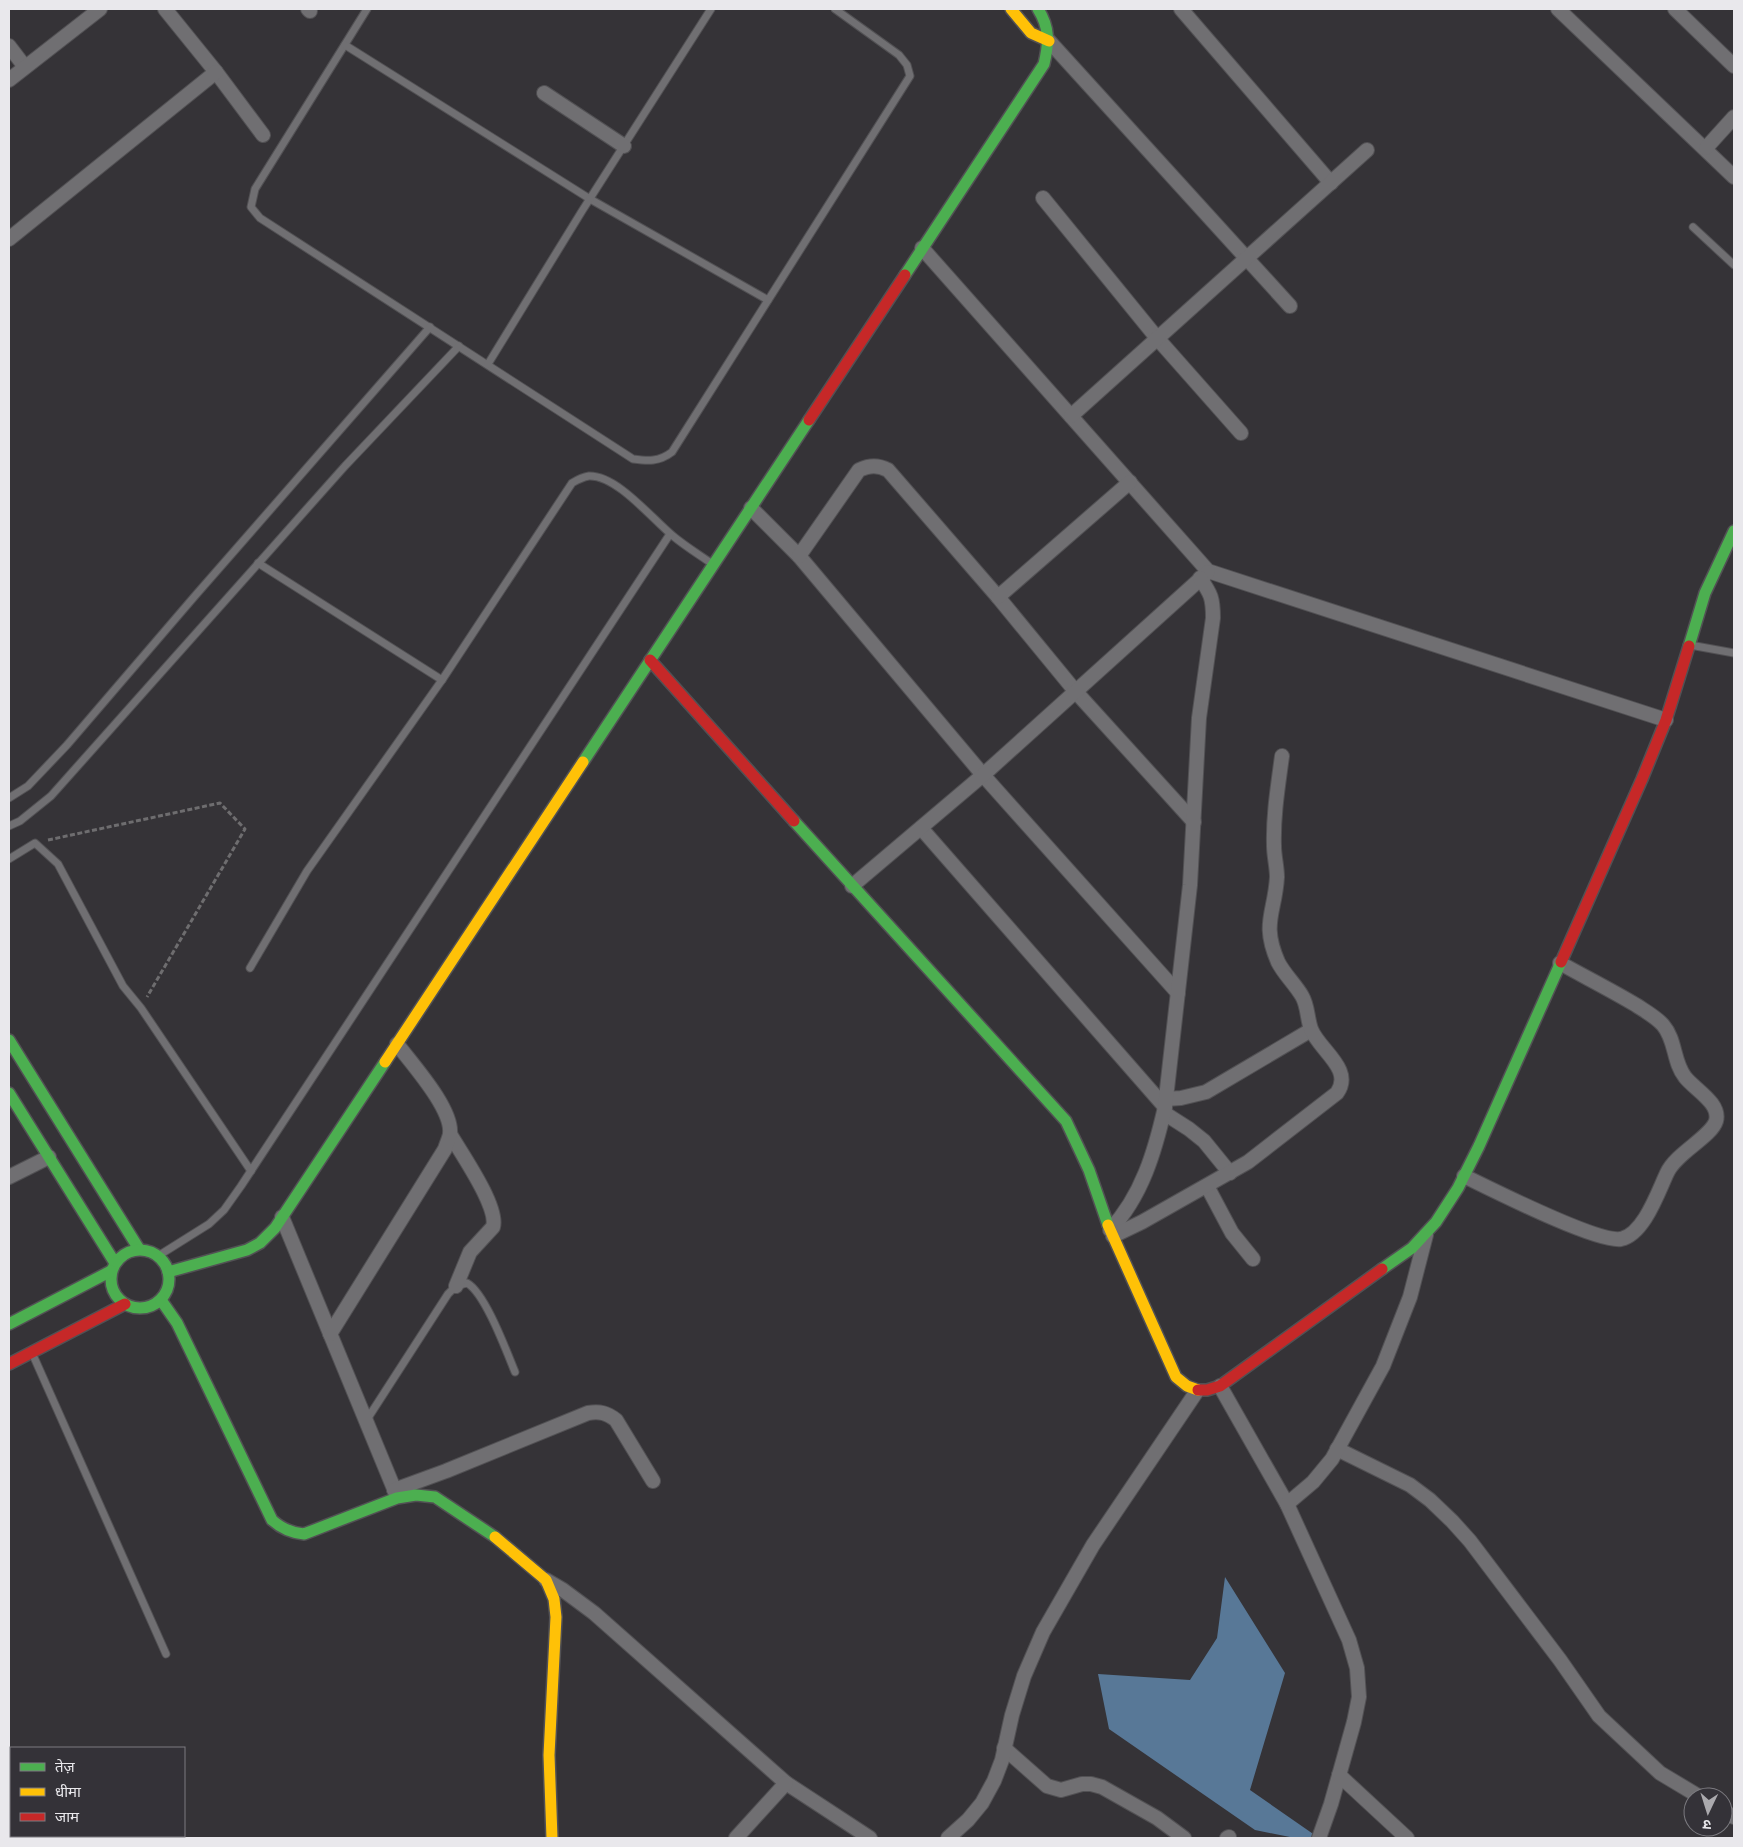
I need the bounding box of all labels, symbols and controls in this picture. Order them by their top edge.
legend [10,1747,185,1837]
text: तेज़ [55,1757,76,1776]
text: धीमा [55,1782,82,1801]
north arrow [1683,1787,1733,1837]
text: जाम [55,1807,80,1826]
text: उ [1702,1816,1712,1834]

